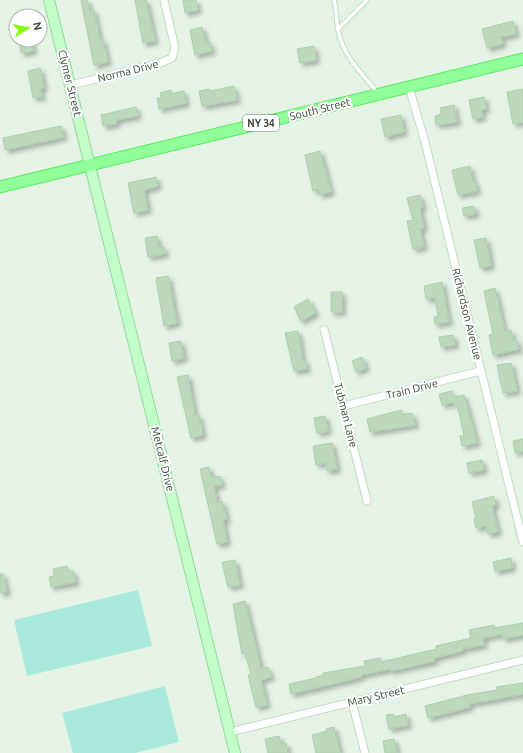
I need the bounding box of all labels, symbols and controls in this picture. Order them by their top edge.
north arrow [8,8,48,48]
text: N [31,21,44,31]
street label: Clymer Street [56,49,84,118]
street label: Norma Drive [96,58,160,84]
street label: South Street [288,95,352,122]
road number: NY 34 [243,115,279,131]
street label: Richardson Avenue [450,267,484,361]
street label: Train Drive [385,377,439,401]
street label: Tubman Lane [332,381,360,449]
street label: Metcalf Drive [149,425,177,493]
street label: Mary Street [346,683,406,708]

